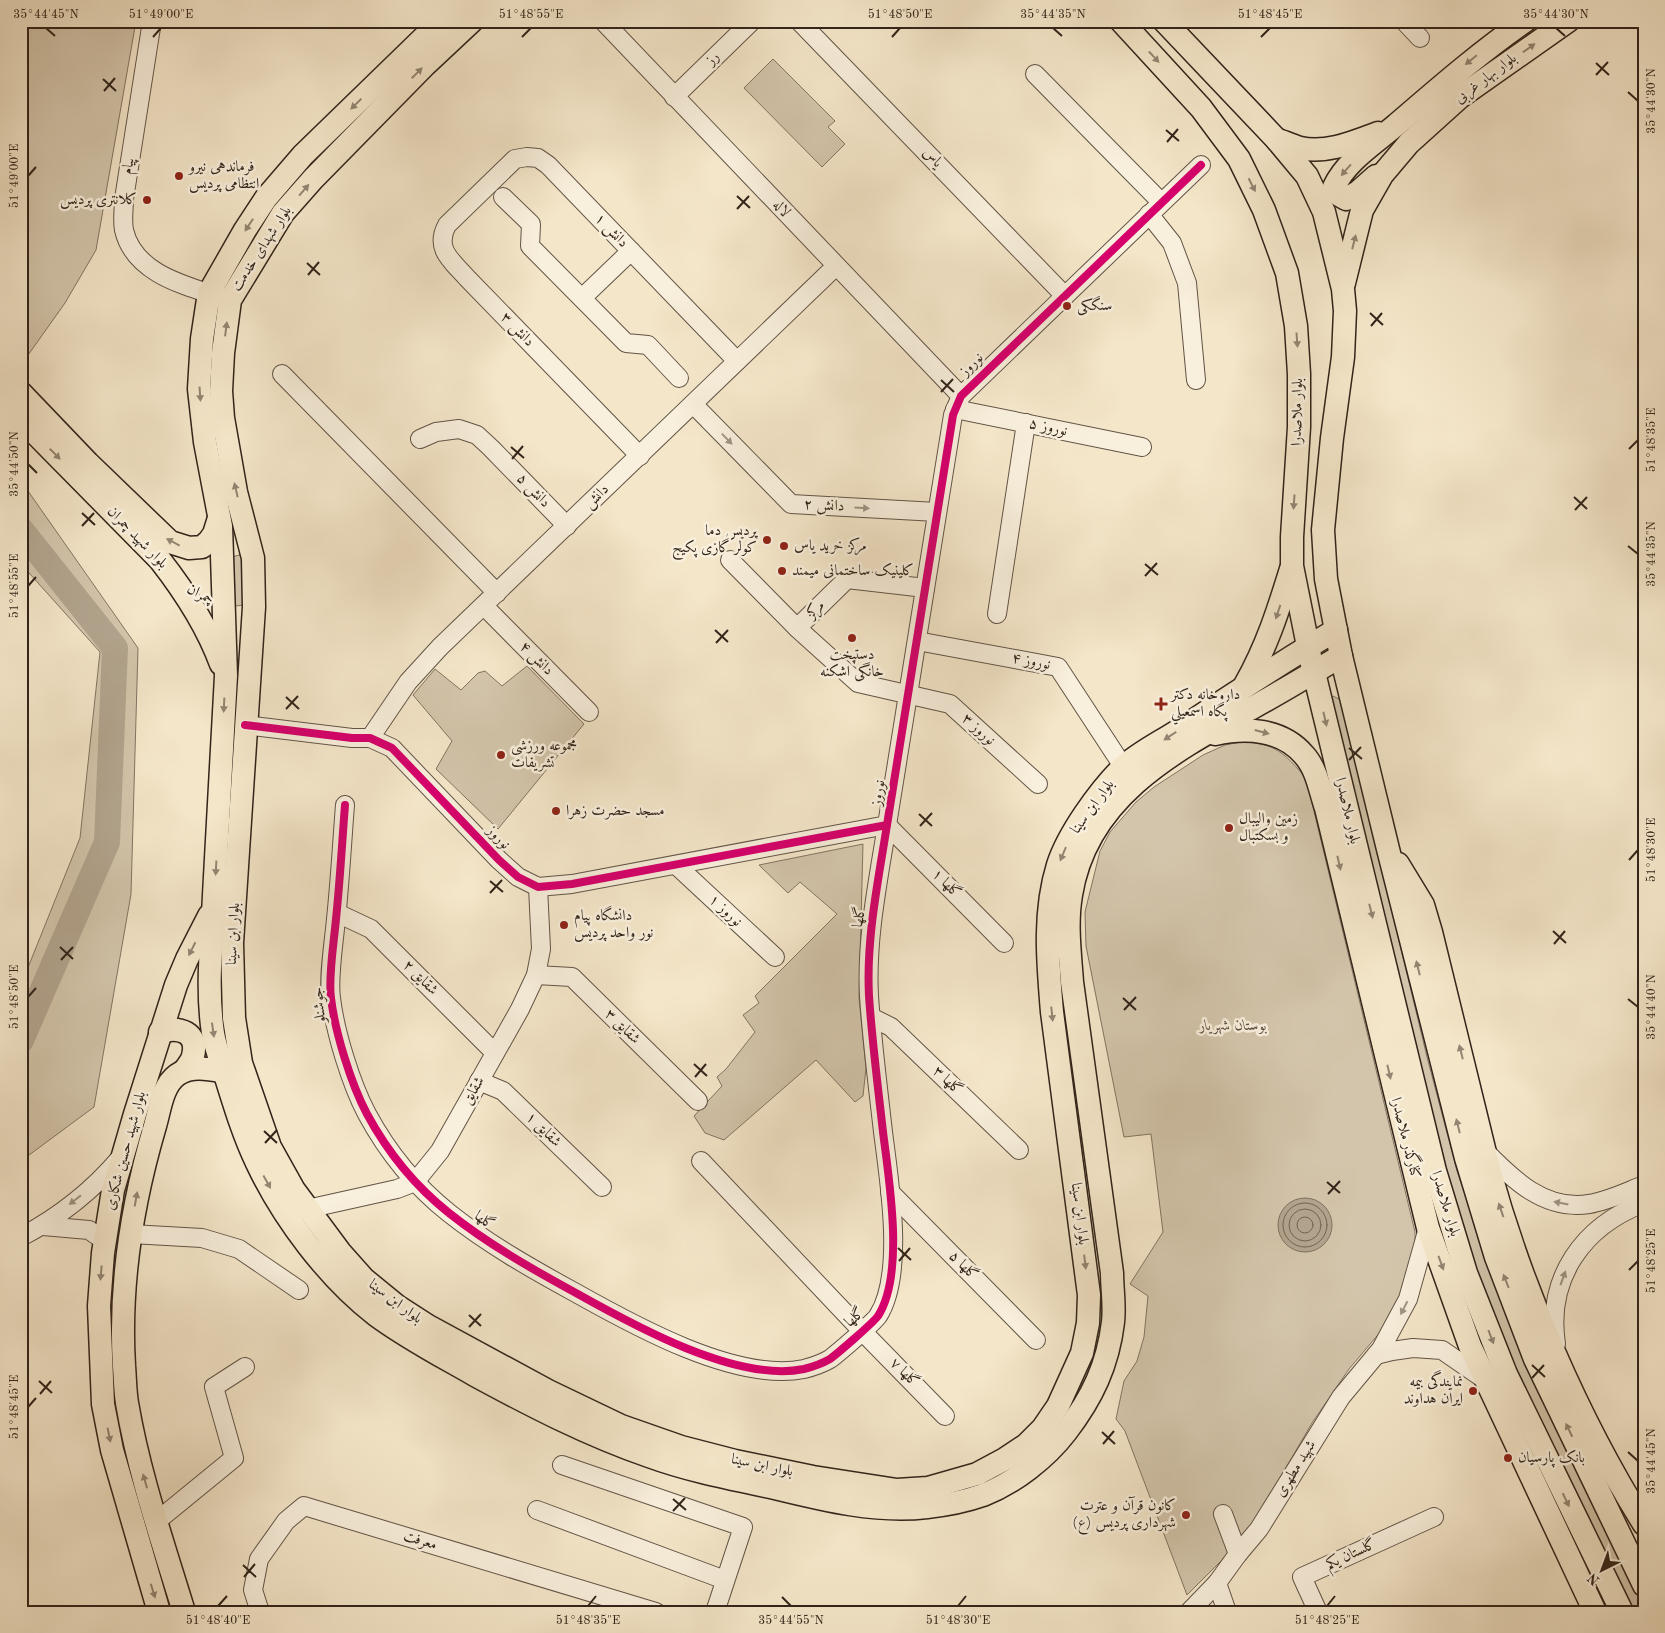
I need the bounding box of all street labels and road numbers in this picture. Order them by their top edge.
street label: رز [702,49,723,70]
street label: بلوار بهار غربی [1452,51,1521,109]
street label: یاس [919,145,946,172]
street label: پیام [120,156,142,176]
street label: لاله [769,197,793,221]
street label: بلوار شهدای خدمت [229,204,296,295]
street label: دانش ۱ [591,211,631,252]
street label: دانش ۳ [497,310,537,351]
street label: نوروز [956,350,987,381]
street label: بلوار ملاصدرا [1290,378,1306,446]
street label: نوروز ۵ [1027,417,1069,439]
street label: دانش ۵ [513,471,553,512]
street label: دانش [582,482,613,513]
street label: دانش ۲ [803,497,845,516]
street label: بلوار شهید چمران [103,504,170,573]
street label: چمران [184,582,216,609]
street label: مرکز [801,597,829,625]
street label: دانش ۴ [516,639,556,679]
street label: نوروز ۴ [1010,651,1052,673]
street label: نوروز ۳ [958,711,998,749]
street label: بلوار ملاصدرا [1332,776,1362,846]
street label: بلوار ابن سینا [1068,777,1118,837]
street label: نوروز [869,779,888,809]
street label: نوروز [482,822,513,853]
street label: گلها ۱ [929,865,965,901]
street label: نوروز ۱ [706,892,744,930]
street label: بلوار ابن سینا [225,902,243,966]
street label: گلها [848,905,869,929]
street label: شقایق ۲ [400,958,440,998]
street label: جوشنلو [311,986,330,1026]
street label: شقایق ۳ [601,1007,643,1047]
street label: گلها ۳ [930,1062,967,1098]
street label: شقایق [460,1074,488,1108]
street label: بلوار شهید حسین شکاری [101,1089,150,1212]
street label: کنارگذر ملاصدرا [1388,1095,1427,1180]
street label: شقایق ۱ [522,1110,564,1150]
street label: بلوار ملاصدرا [1428,1169,1462,1239]
street label: بلوار ابن سینا [1068,1182,1090,1246]
street label: گلها [471,1206,499,1233]
street label: گلها ۵ [946,1247,982,1283]
street label: بلوار ابن سینا [365,1277,425,1327]
street label: گلها [840,1303,868,1331]
street label: گلها ۷ [887,1354,923,1390]
street label: شهید مطهری [1273,1438,1320,1500]
street label: بلوار ابن سینا [730,1452,794,1480]
street label: معرفت [401,1529,439,1554]
street label: گلستان یکم [1322,1534,1380,1578]

